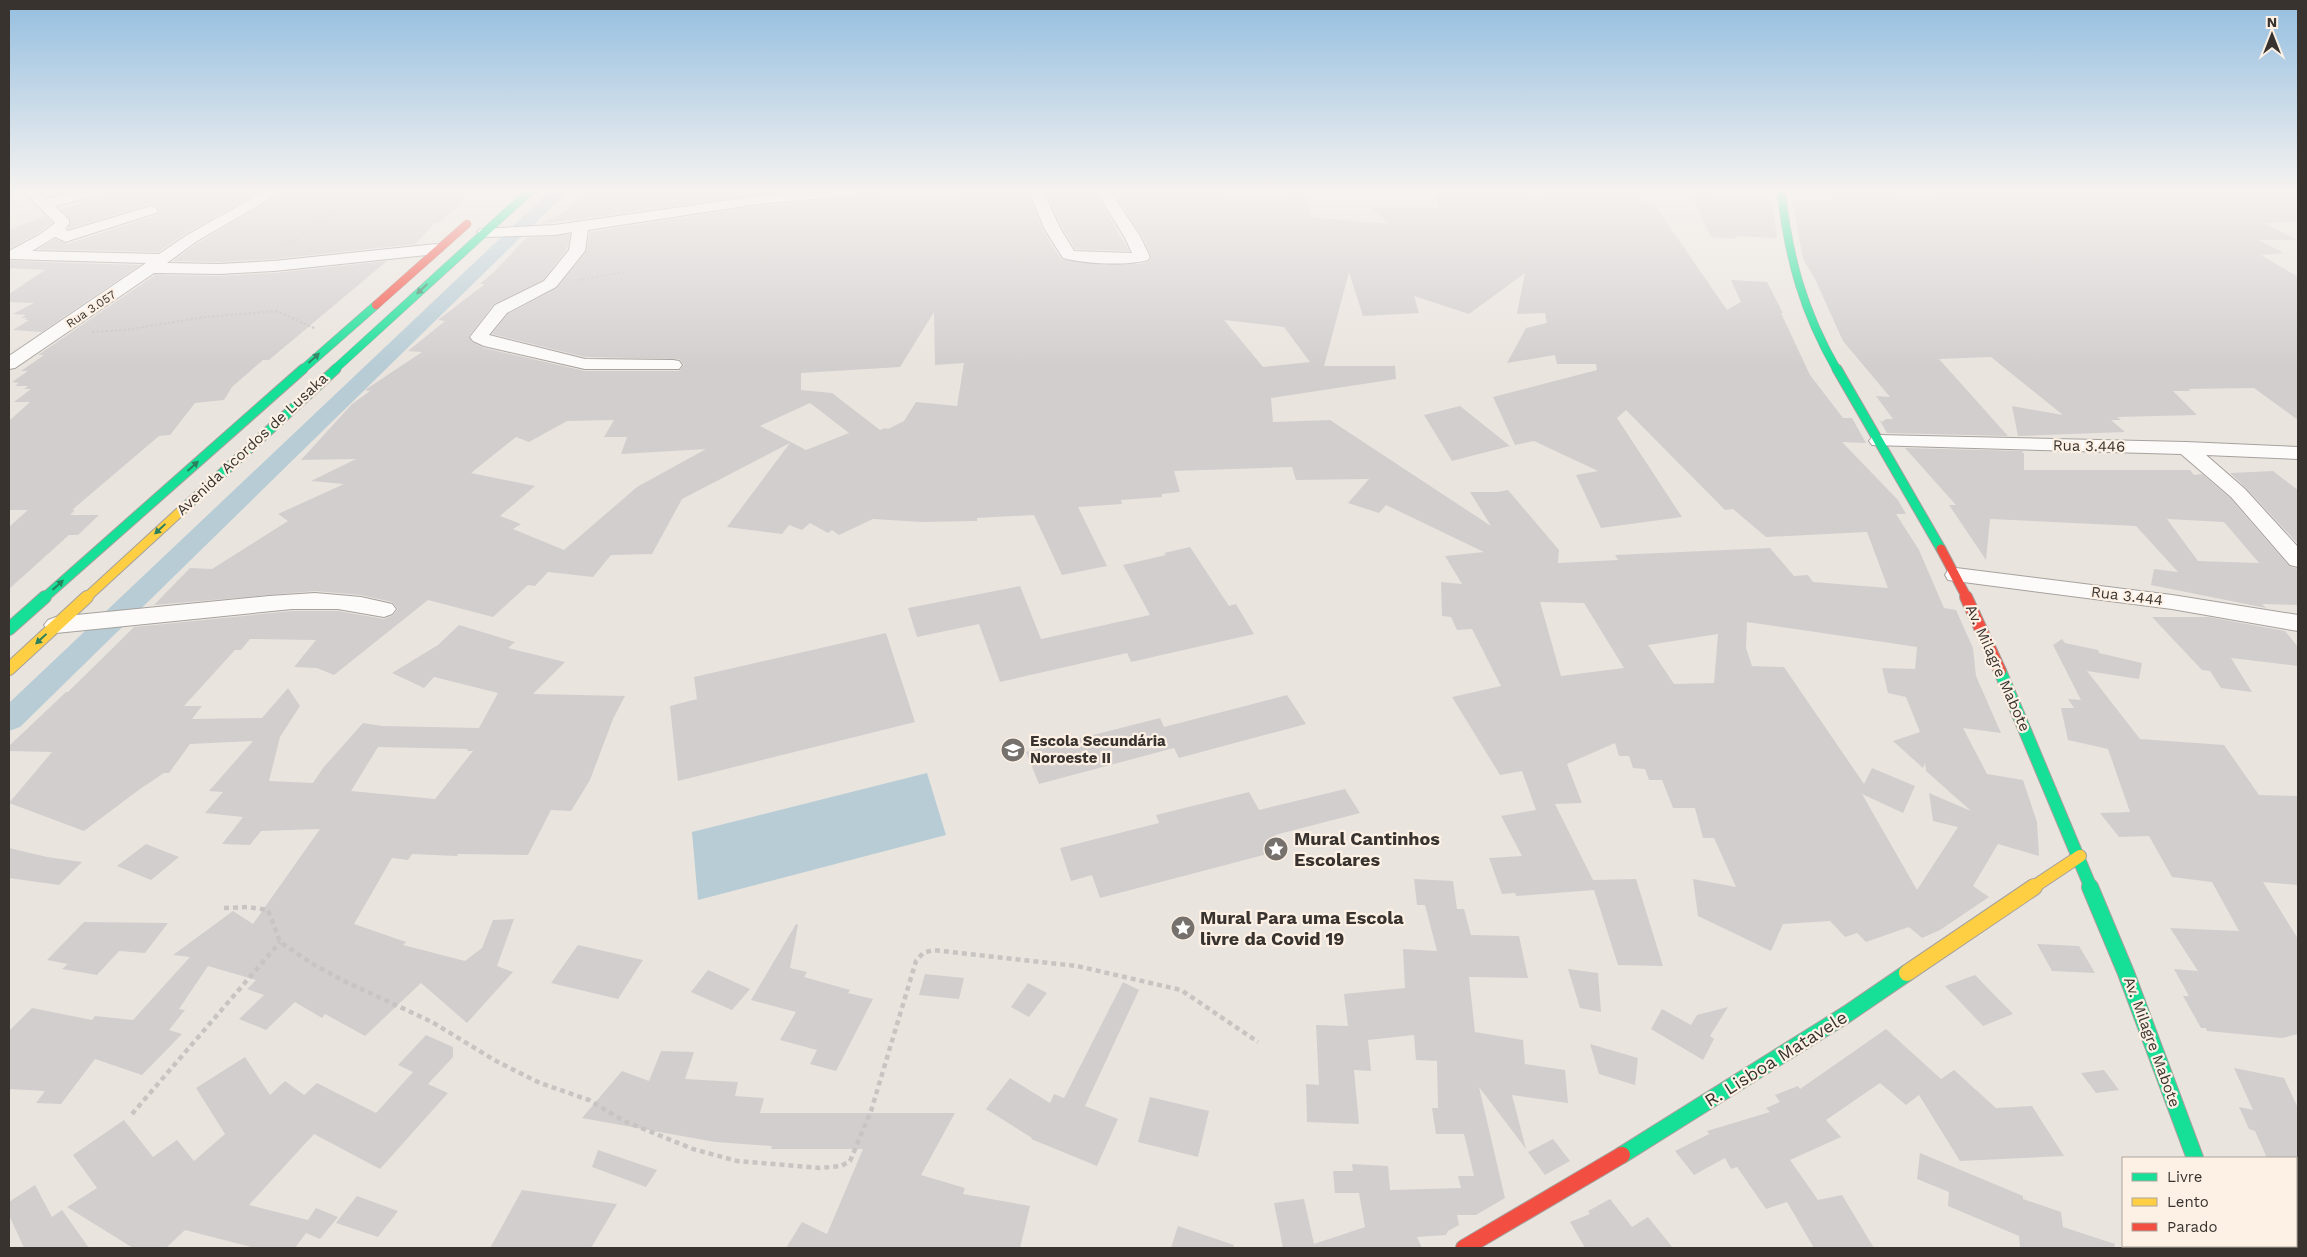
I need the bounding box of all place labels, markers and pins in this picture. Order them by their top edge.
place label: Escola Secundária Noroeste II [1030,732,1166,767]
school or university icon: Escola Secundária Noroeste II [1000,737,1026,763]
place label: Mural Cantinhos Escolares [1294,828,1440,870]
place icon: Mural Cantinhos Escolares [1263,836,1289,862]
place label: Mural Para uma Escola livre da Covid 19 [1200,907,1404,949]
place icon: Mural Para uma Escola livre da Covid 19 [1170,915,1196,941]

